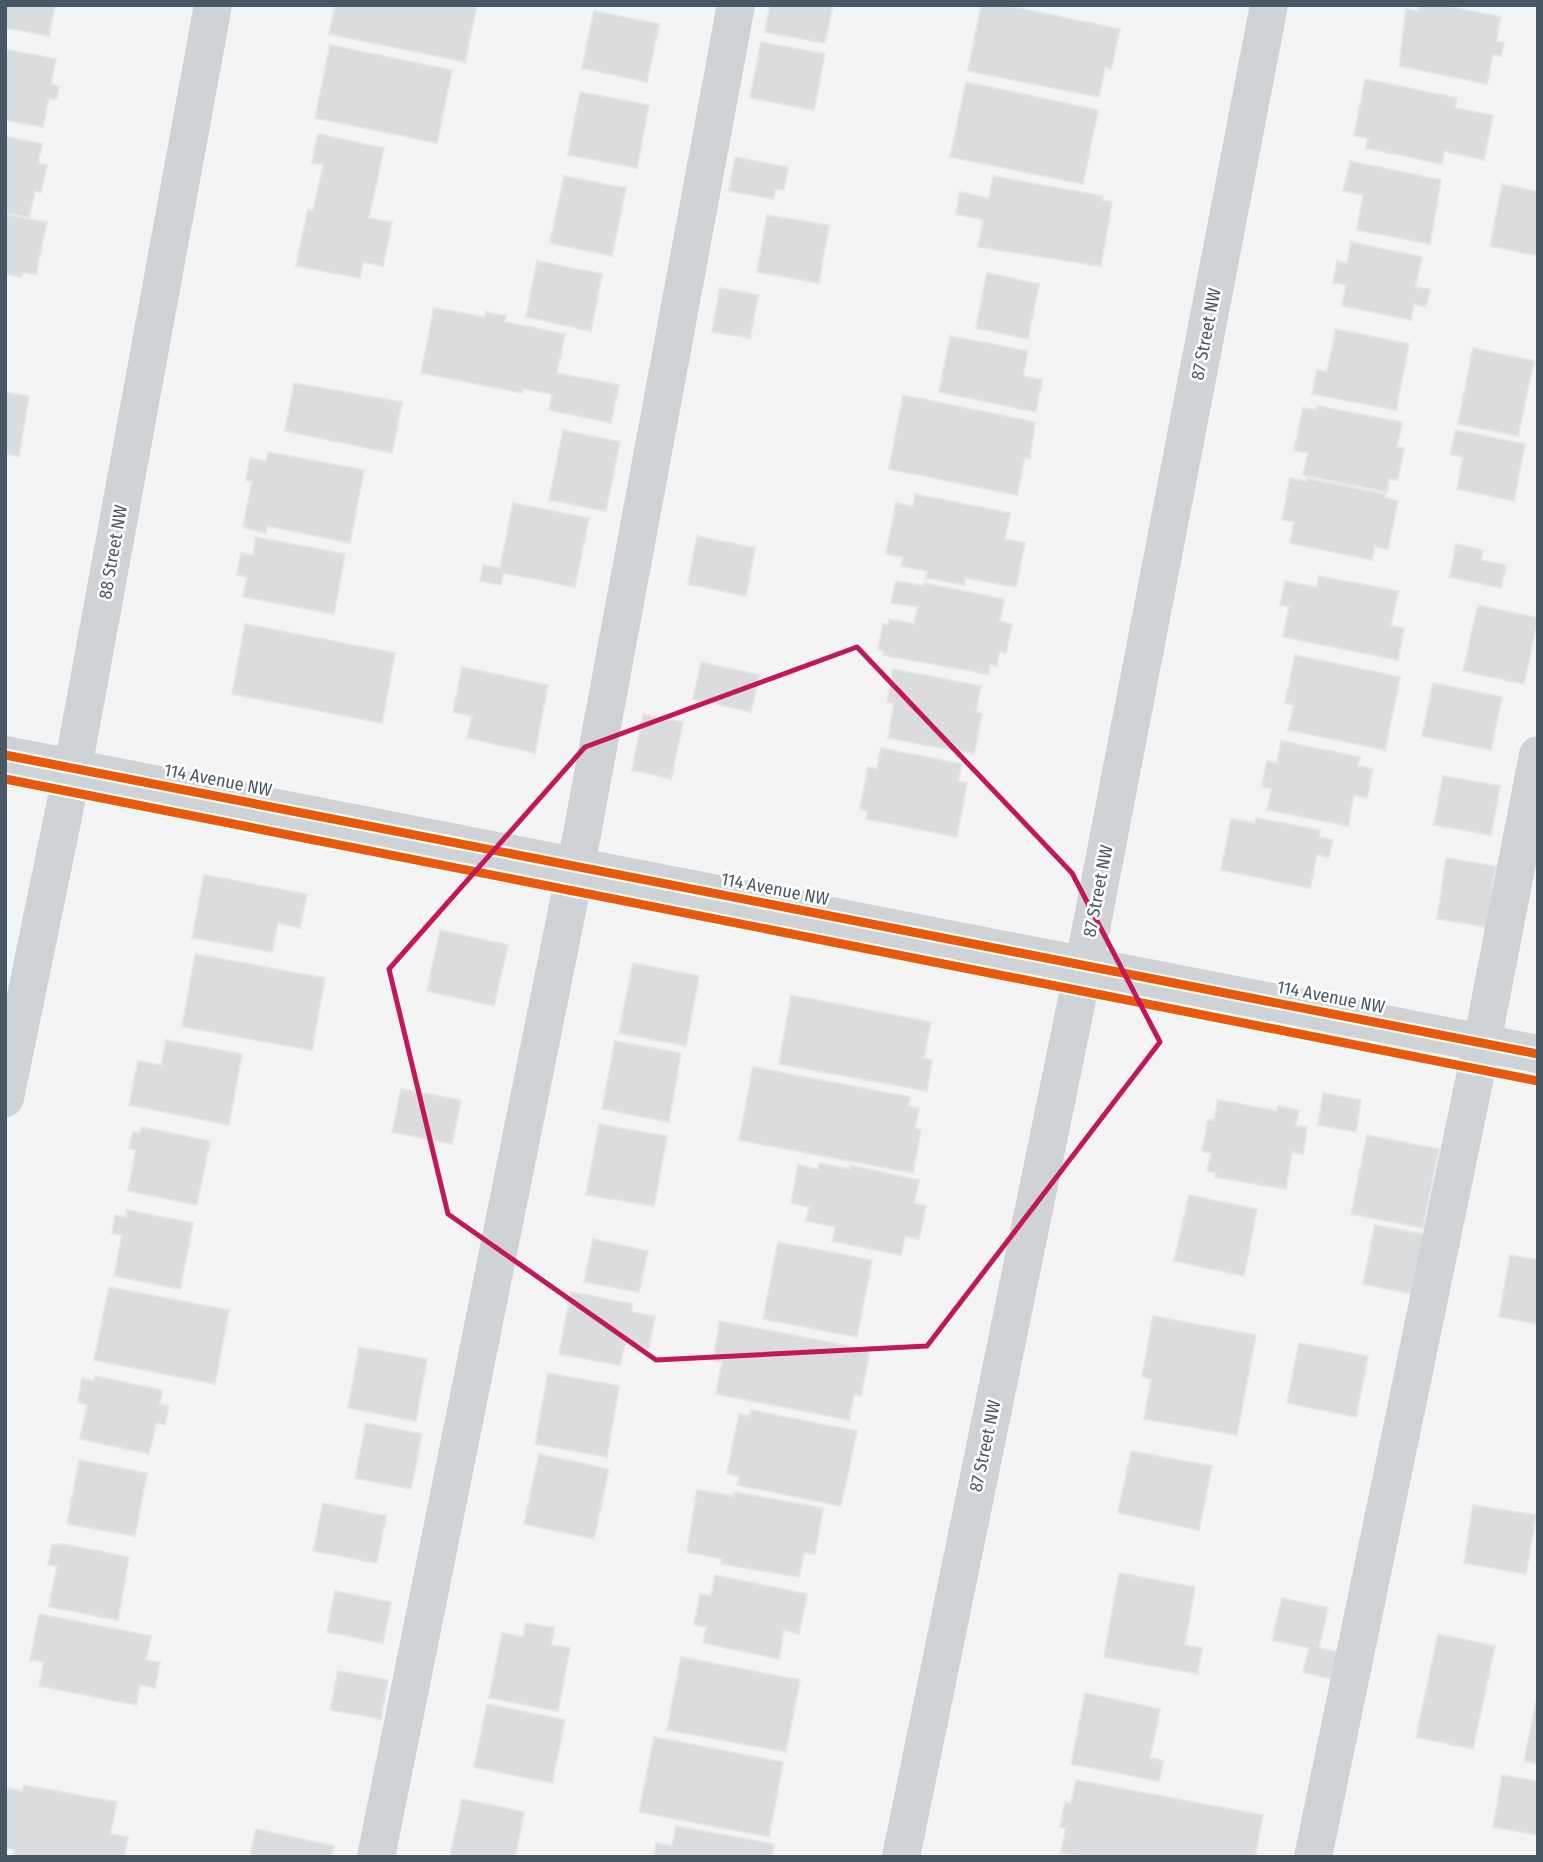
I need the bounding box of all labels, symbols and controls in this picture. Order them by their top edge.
street label: 87 Street NW [1186,286,1226,382]
street label: 88 Street NW [94,503,132,601]
street label: 114 Avenue NW [162,759,274,801]
street label: 87 Street NW [1078,843,1118,939]
street label: 114 Avenue NW [719,868,831,910]
street label: 114 Avenue NW [1275,976,1387,1018]
street label: 87 Street NW [965,1398,1006,1494]

